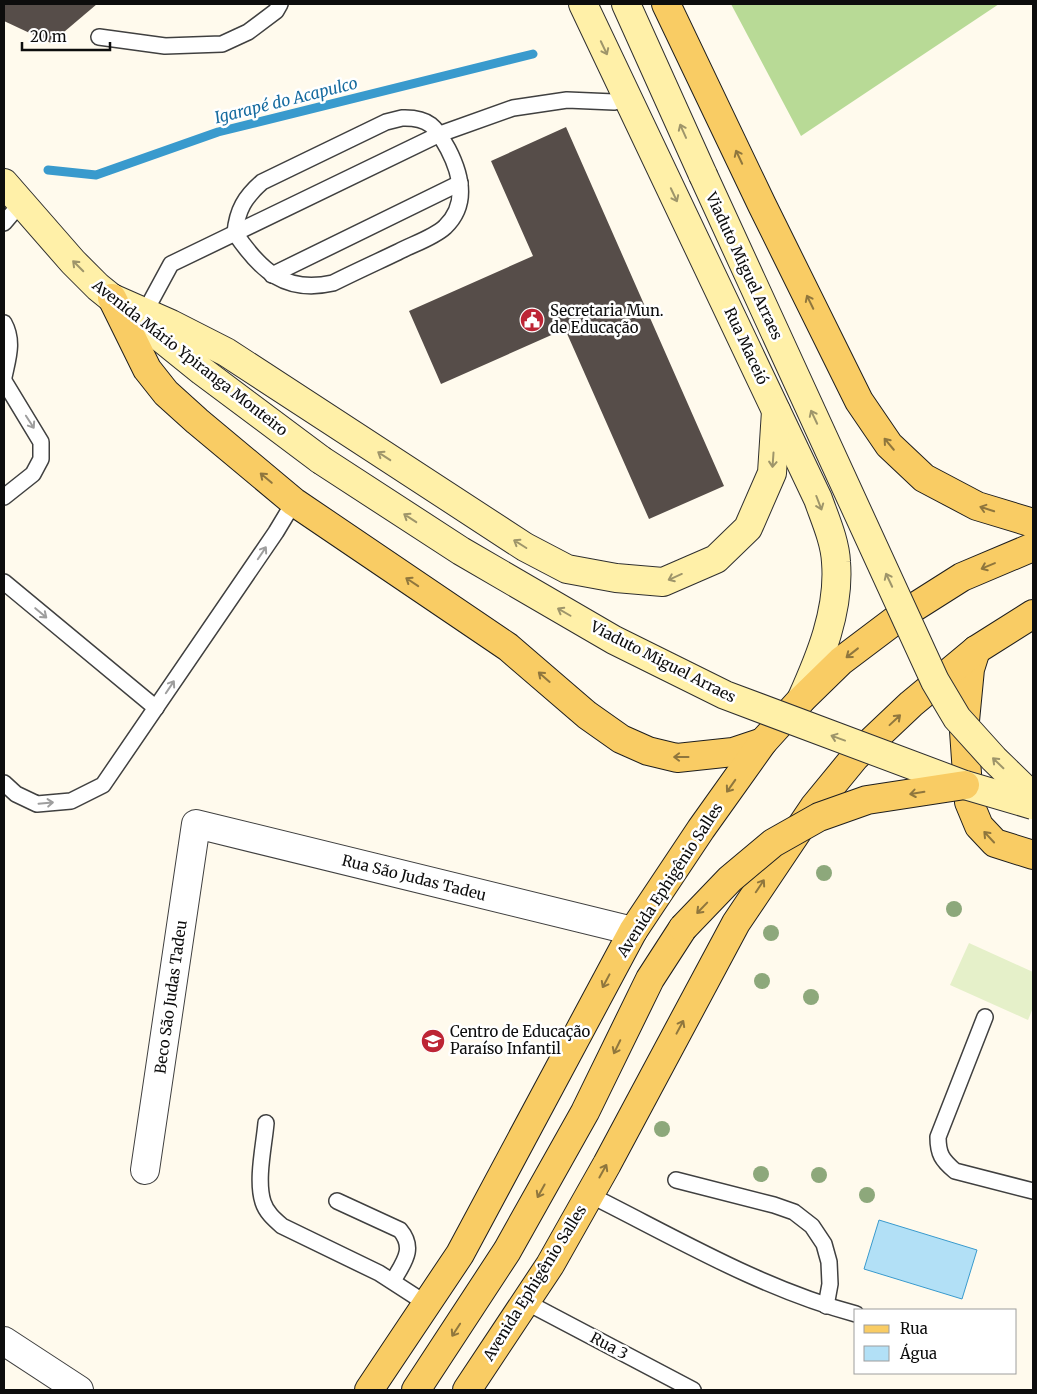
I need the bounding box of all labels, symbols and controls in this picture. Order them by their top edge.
scale bar [22,20,110,52]
text: 20 m [30,27,67,46]
one-way arrow [600,40,610,55]
water label: Igarapé do Acapulco [212,73,360,127]
one-way arrow [678,124,688,139]
one-way arrow [734,149,744,164]
one-way arrow [670,187,679,202]
street label: Viaduto Miguel Arraes [702,188,787,342]
one-way arrow [72,261,84,273]
street label: Avenida Mário Ypiranga Monteiro [88,275,292,440]
one-way arrow [805,295,815,310]
place label: Secretaria Mun. de Educação [550,301,664,337]
street label: Rua Maceió [720,304,773,388]
public building icon: Secretaria Mun. de Educação [519,307,545,333]
one-way arrow [808,410,818,425]
one-way arrow [25,415,35,429]
one-way arrow [884,438,895,451]
one-way arrow [378,450,392,460]
one-way arrow [768,452,777,468]
one-way arrow [259,472,272,484]
one-way arrow [815,495,824,510]
one-way arrow [979,503,995,513]
one-way arrow [403,513,417,524]
one-way arrow [514,539,528,549]
one-way arrow [257,546,267,560]
one-way arrow [981,561,996,571]
one-way arrow [668,572,683,582]
one-way arrow [884,573,893,588]
one-way arrow [406,577,420,587]
one-way arrow [558,606,572,616]
one-way arrow [35,607,48,618]
street label: Viaduto Miguel Arraes [587,616,739,706]
one-way arrow [845,647,858,658]
one-way arrow [537,672,550,683]
one-way arrow [165,680,175,694]
one-way arrow [889,714,901,726]
one-way arrow [831,733,847,742]
one-way arrow [673,752,690,762]
one-way arrow [992,757,1004,770]
one-way arrow [726,779,737,792]
one-way arrow [909,788,925,798]
one-way arrow [38,799,54,808]
street label: Avenida Ephigênio Salles [612,799,727,961]
one-way arrow [983,830,995,843]
street label: Rua São Judas Tadeu [340,850,488,905]
one-way arrow [755,880,765,894]
one-way arrow [696,901,708,914]
street label: Beco São Judas Tadeu [150,919,191,1075]
one-way arrow [601,974,611,989]
one-way arrow [675,1020,685,1035]
place label: Centro de Educação Paraíso Infantil [450,1022,590,1058]
school or university icon: Centro de Educação Paraíso Infantil [420,1028,446,1054]
one-way arrow [611,1039,621,1054]
one-way arrow [599,1164,609,1178]
one-way arrow [536,1183,545,1198]
street label: Avenida Ephigênio Salles [478,1201,590,1365]
legend [854,1309,1017,1374]
text: Rua [900,1319,928,1338]
one-way arrow [451,1322,461,1336]
street label: Rua 3 [587,1328,631,1363]
text: Água [899,1343,937,1363]

